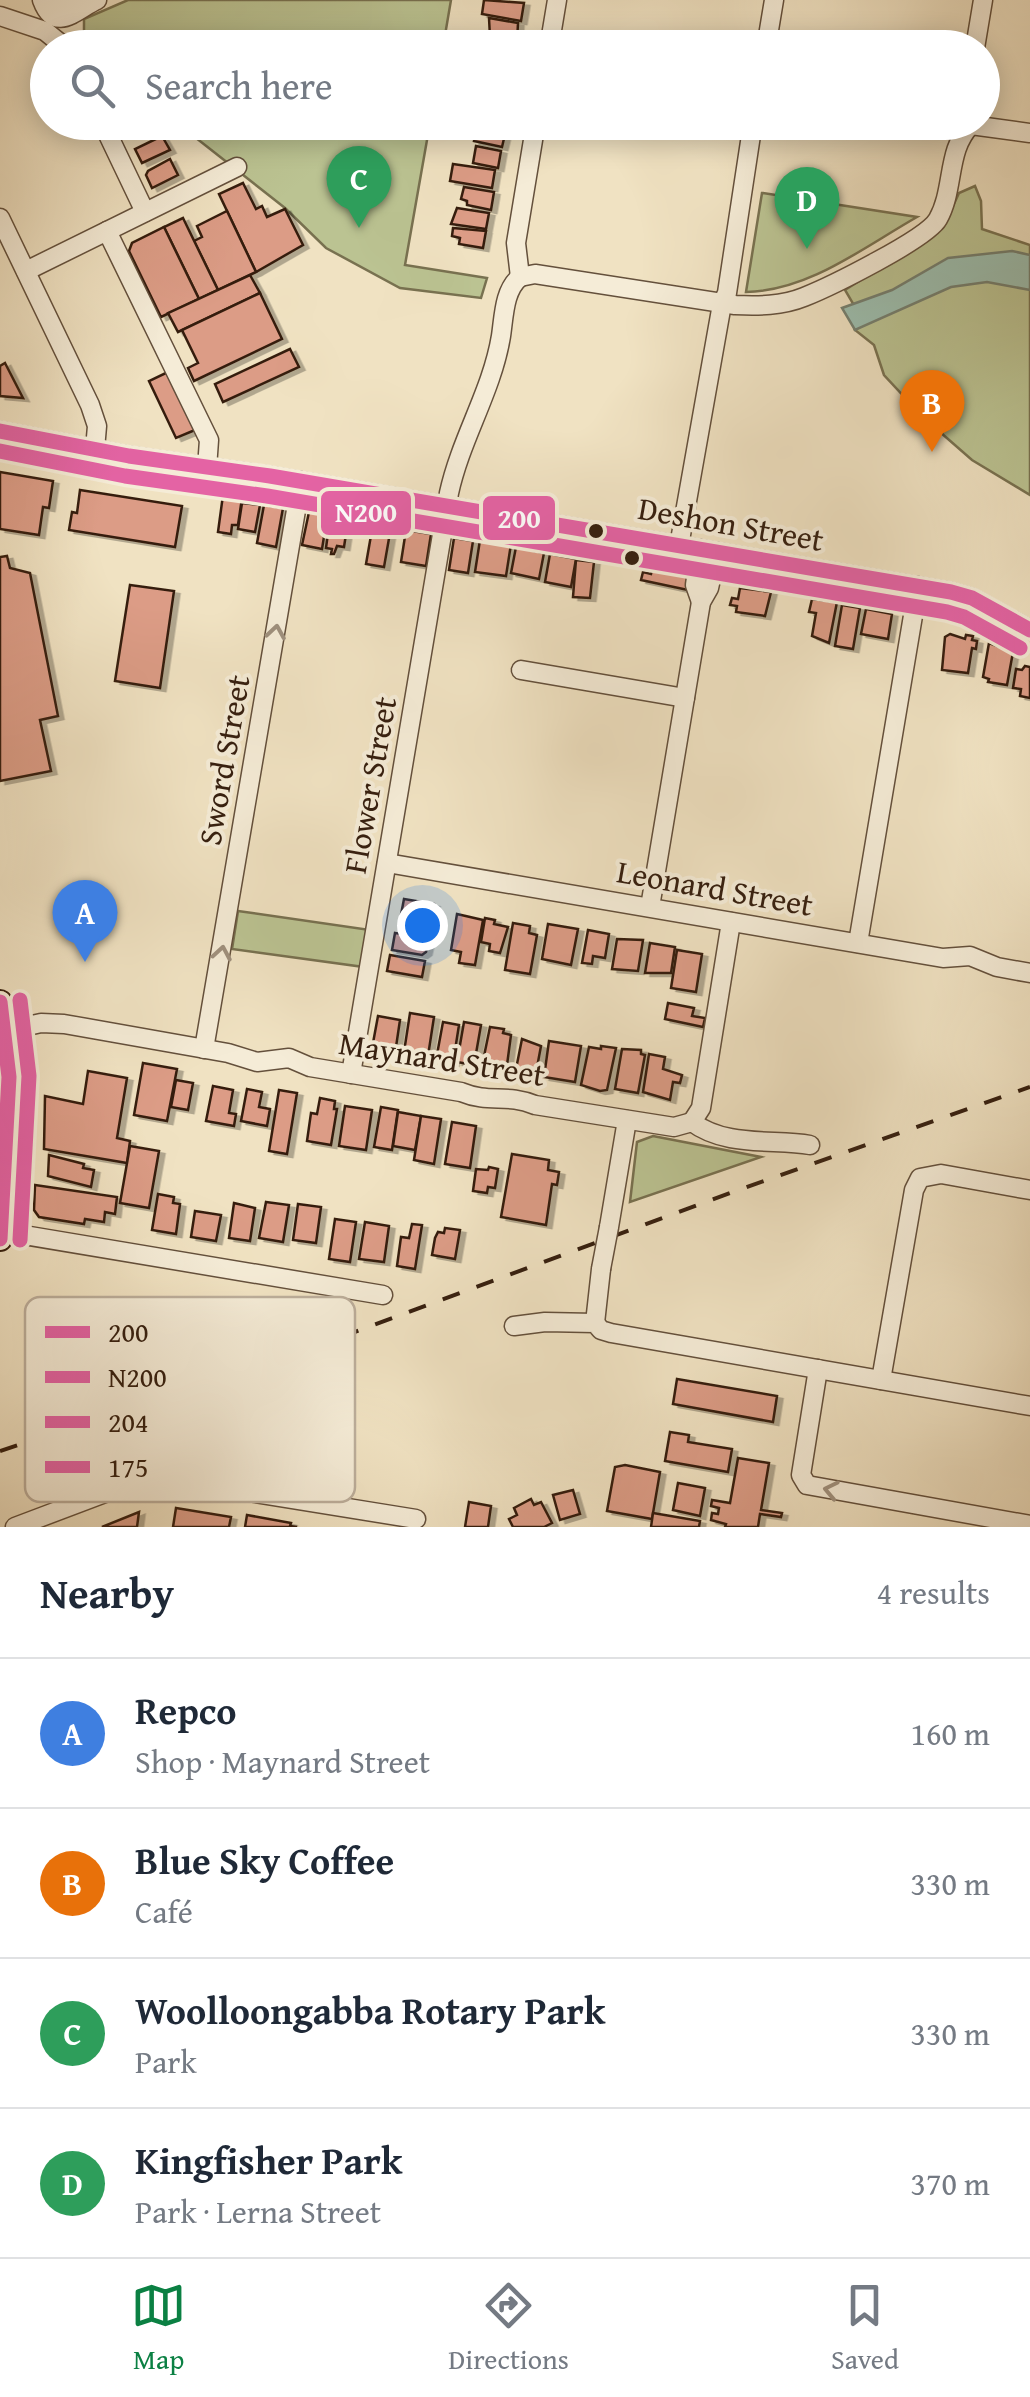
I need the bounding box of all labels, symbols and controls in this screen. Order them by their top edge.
search box [30,30,1000,140]
text: Search here [145,57,333,113]
icon: search [65,58,120,113]
pin: C [326,146,392,228]
pin: D [774,166,840,249]
pin: B [900,370,964,452]
street label: Deshon Street [635,484,827,563]
line badge: N200 [319,489,413,537]
text: N200 [335,491,397,532]
line badge: 200 [481,494,557,542]
text: 200 [497,497,541,538]
unlabelled marker [586,521,606,541]
unlabelled marker [622,548,642,568]
one-way arrow [265,624,286,641]
street label: Sword Street [185,671,262,849]
street label: Flower Street [331,693,408,877]
street label: Leonard Street [614,847,817,928]
pin: A [52,880,118,962]
your location [397,900,448,951]
one-way arrow [211,944,232,961]
street label: Maynard Street [336,1019,549,1098]
legend [25,1297,355,1502]
text: 200 [108,1311,148,1352]
text: N200 [108,1356,167,1397]
text: 204 [108,1401,148,1442]
text: 175 [108,1446,148,1487]
one-way arrow [822,1481,839,1502]
text: Nearby [40,1562,174,1623]
text: 4 results [877,1569,990,1616]
text: Repco [135,1682,237,1738]
text: A [62,1710,83,1757]
text: 160 m [911,1710,990,1757]
text: Shop · Maynard Street [135,1738,430,1785]
text: Blue Sky Coffee [135,1832,394,1888]
text: B [63,1860,82,1907]
text: 330 m [911,1860,990,1907]
text: Café [135,1888,193,1935]
text: Woolloongabba Rotary Park [135,1982,605,2038]
text: C [63,2010,82,2057]
text: 330 m [911,2010,990,2057]
text: Park [135,2038,197,2085]
text: Kingfisher Park [135,2132,402,2188]
text: D [62,2160,83,2207]
text: 370 m [911,2160,990,2207]
text: Park · Lerna Street [135,2188,381,2235]
tab: Map [131,2278,186,2379]
tab: Directions [448,2278,569,2379]
tab: Saved [831,2278,899,2379]

